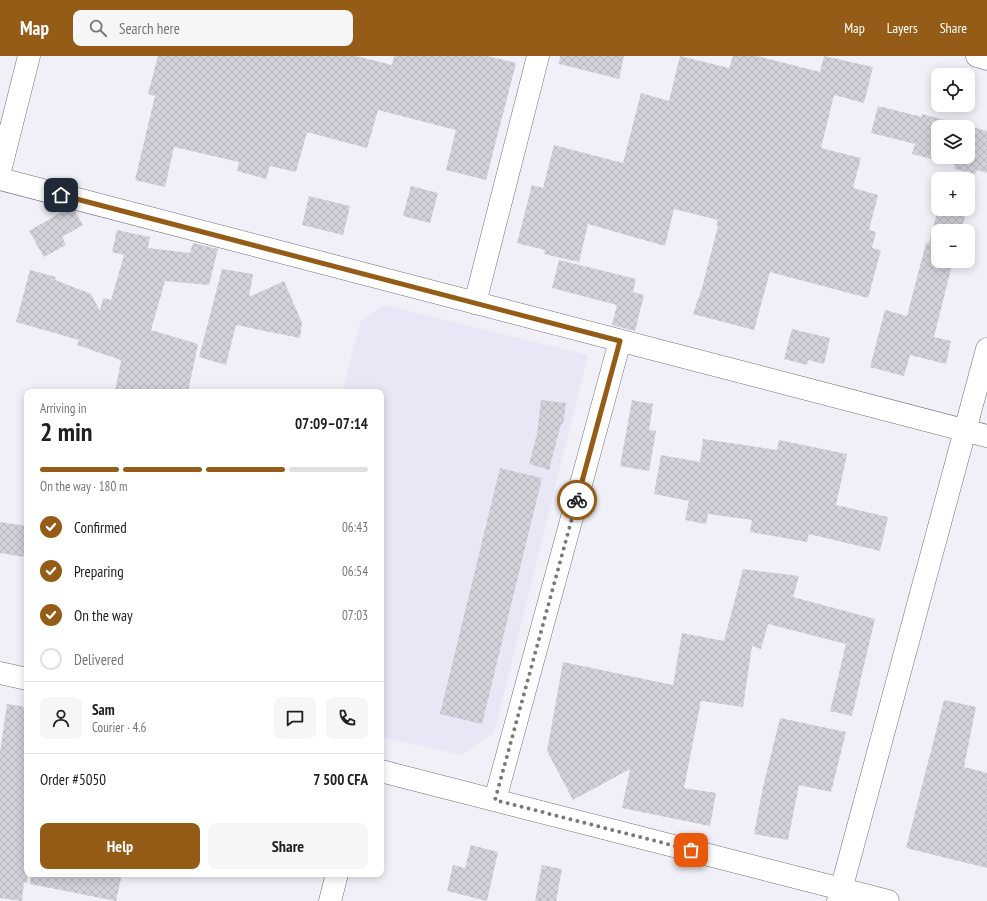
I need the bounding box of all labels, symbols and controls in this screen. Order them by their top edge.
search box [73,10,353,46]
text: Map [20,16,49,40]
icon: search [87,17,109,39]
text: Search here [119,19,180,38]
text: Map [844,19,865,37]
text: Layers [887,19,918,37]
text: Share [940,19,967,37]
map controls [931,68,975,268]
button: locate [931,68,975,112]
button: layers [931,120,975,164]
button: + [931,172,975,216]
pin [44,178,78,212]
icon: home [50,184,72,206]
button: − [931,224,975,268]
text: Arriving in [40,400,87,417]
text: 07:09–07:14 [295,414,368,433]
text: 2 min [40,415,93,448]
text: On the way · 180 m [40,478,127,495]
courier [557,480,597,520]
icon: bike [566,489,588,511]
icon: check [40,516,62,538]
text: Confirmed [74,518,127,537]
text: 06:43 [342,519,368,536]
icon: check [40,560,62,582]
text: Preparing [74,562,124,581]
text: 06:54 [342,563,368,580]
icon: check [40,604,62,626]
text: On the way [74,606,133,625]
text: 07:03 [342,607,368,624]
text: Delivered [74,650,124,669]
button: person [40,697,82,739]
button: chat [274,697,316,739]
button: phone [326,697,368,739]
text: Sam [92,700,115,719]
text: Courier · 4.6 [92,719,146,736]
text: Order #5050 [40,770,106,789]
text: 7 500 CFA [313,770,368,789]
button: Help [40,823,200,869]
button: Share [208,823,368,869]
pin [674,833,708,867]
icon: bag [680,839,702,861]

